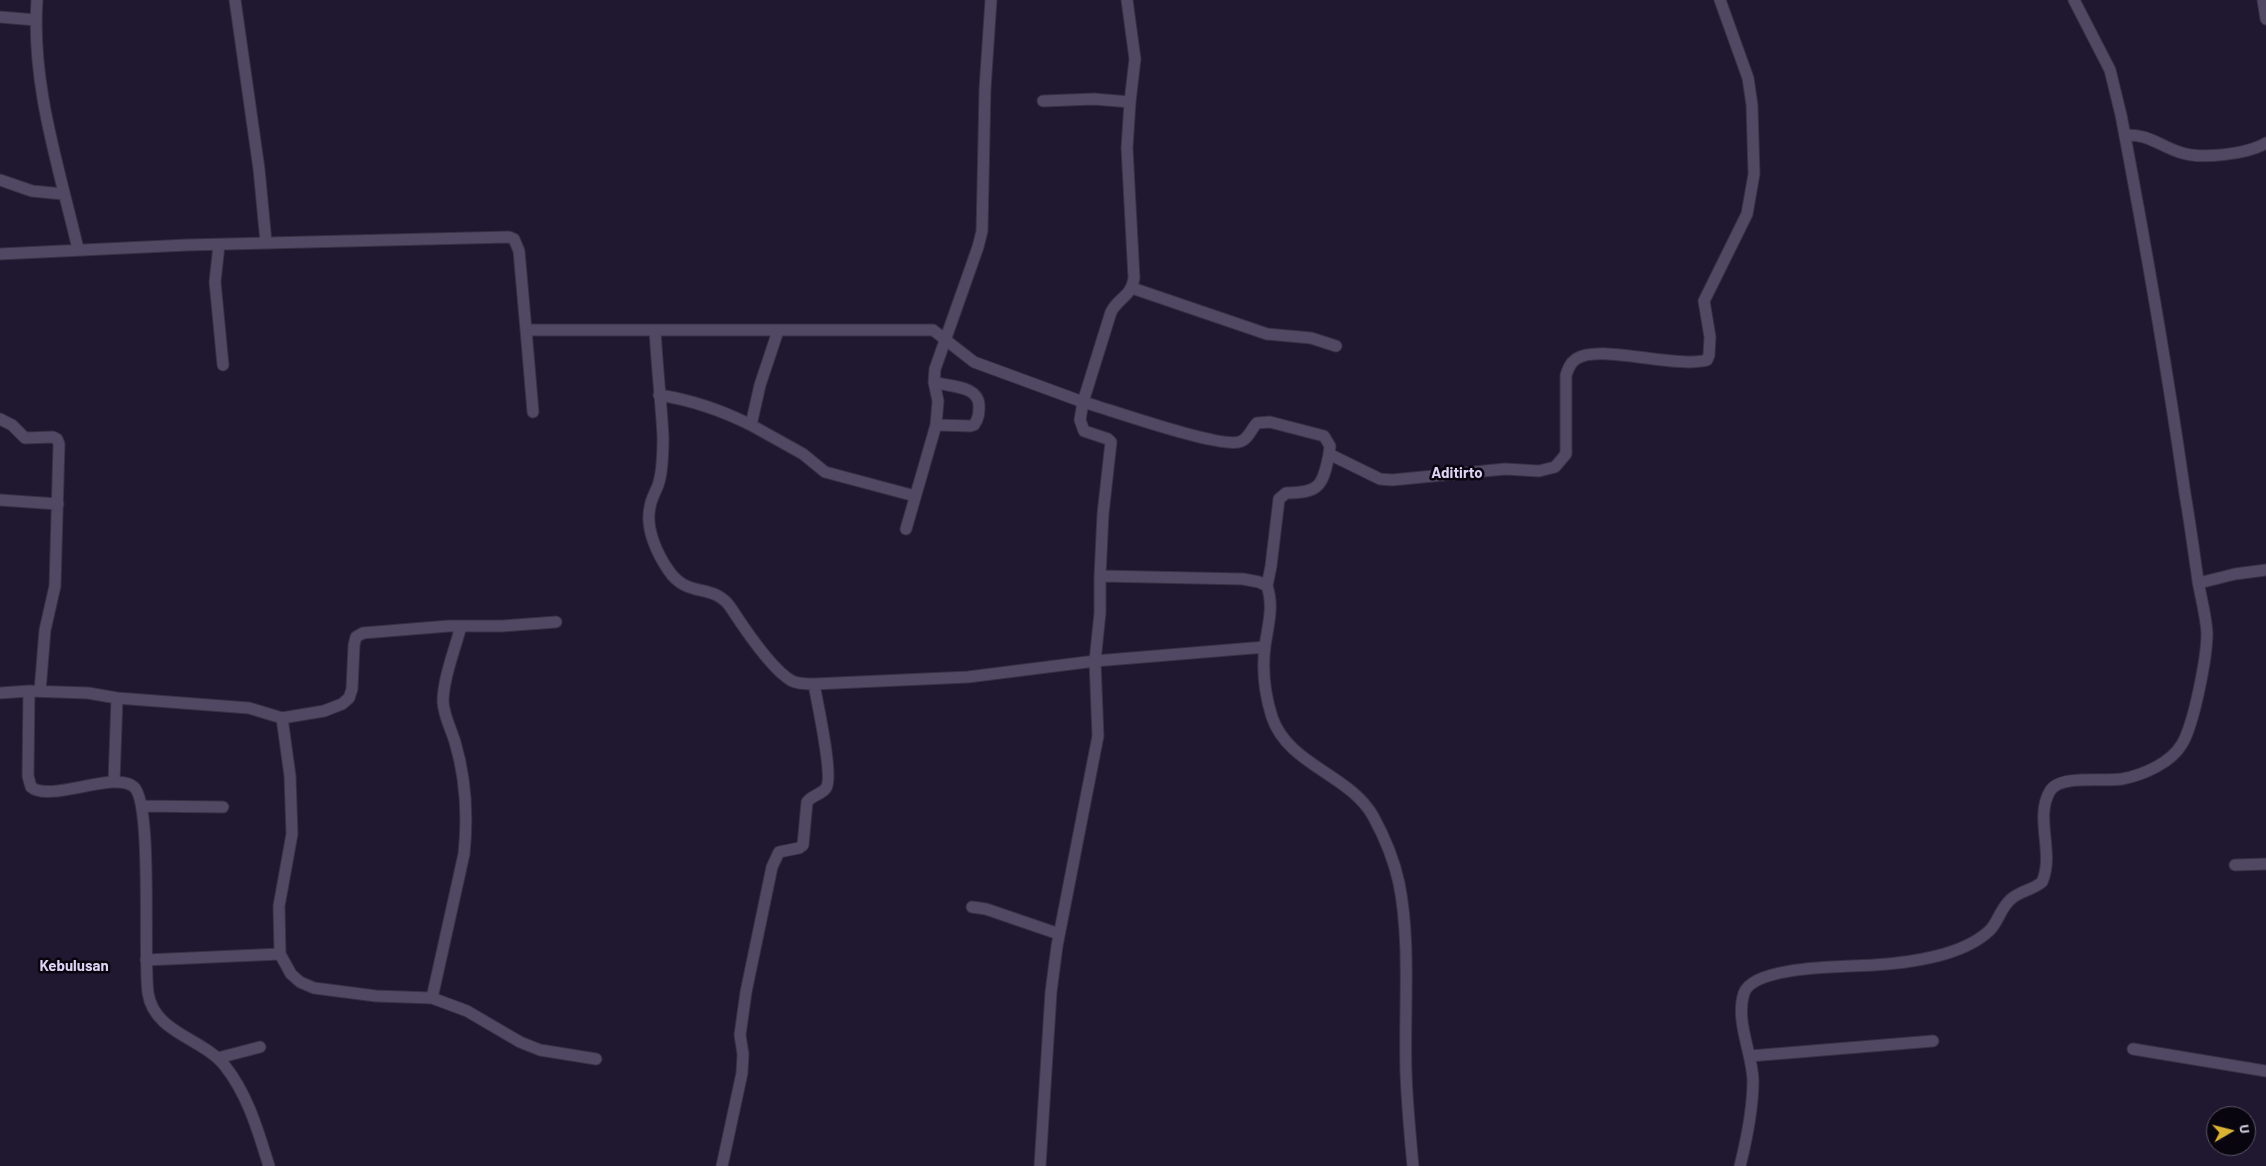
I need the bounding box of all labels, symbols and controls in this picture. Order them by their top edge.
district label: Aditirto [1431,464,1483,482]
district label: Kebulusan [39,957,109,975]
north arrow [2206,1106,2256,1156]
text: U [2236,1123,2254,1135]

